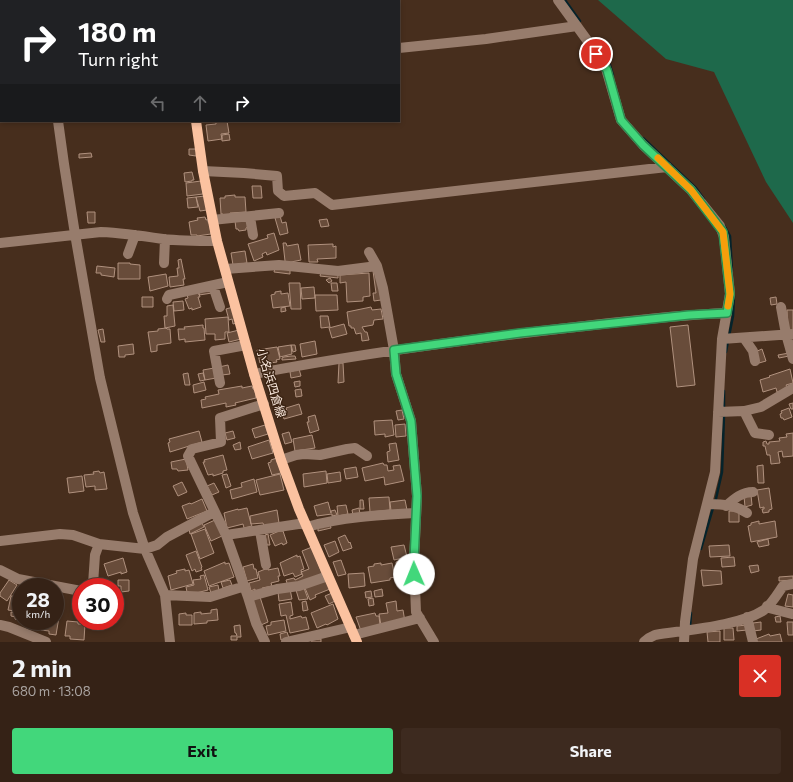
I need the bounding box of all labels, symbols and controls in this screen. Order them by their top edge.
text: 180 m [78,14,156,48]
icon: right [12,16,64,68]
pin [579,37,613,71]
icon: arrive [585,43,607,65]
text: Turn right [78,48,158,70]
icon: left [147,92,169,114]
icon: ahead [189,92,211,114]
icon: right [231,92,253,114]
street label: 小名浜四倉線 [255,346,289,419]
position arrow [393,553,435,595]
speed limit sign: 30 [72,578,124,630]
text: 28 [26,587,50,611]
text: km/h [26,608,50,620]
text: 2 min [12,653,72,682]
button: close [739,655,781,697]
text: 680 m · 13:08 [12,683,91,699]
button: Exit [12,728,393,774]
button: Share [401,728,781,774]

